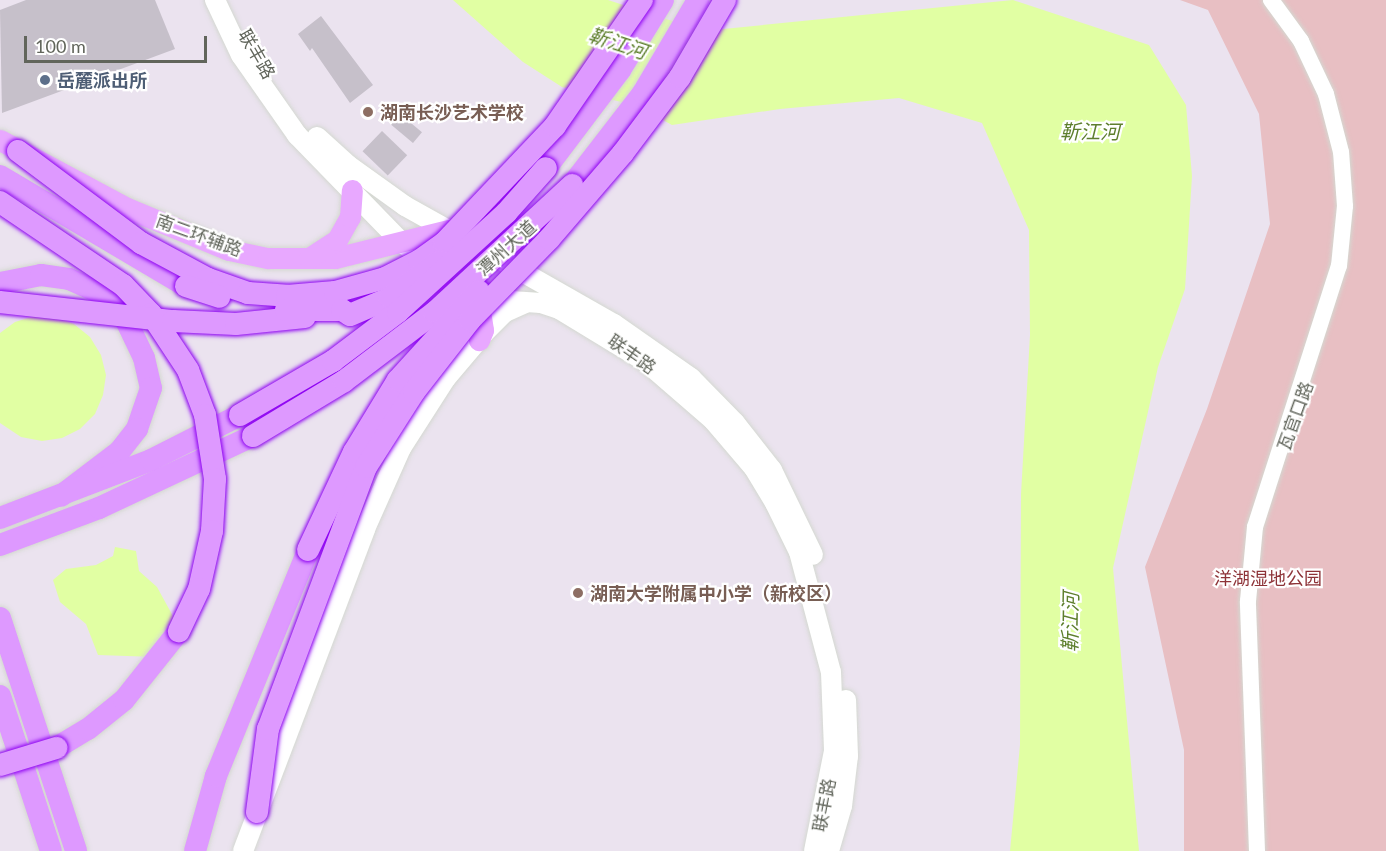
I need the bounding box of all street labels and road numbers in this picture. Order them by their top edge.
street label: 联丰路 [234,25,280,83]
street label: 南二环辅路 [153,209,245,261]
street label: 潭州大道 [472,216,540,280]
street label: 联丰路 [604,330,660,378]
street label: 瓦官口路 [1273,378,1317,454]
street label: 联丰路 [808,776,840,834]

